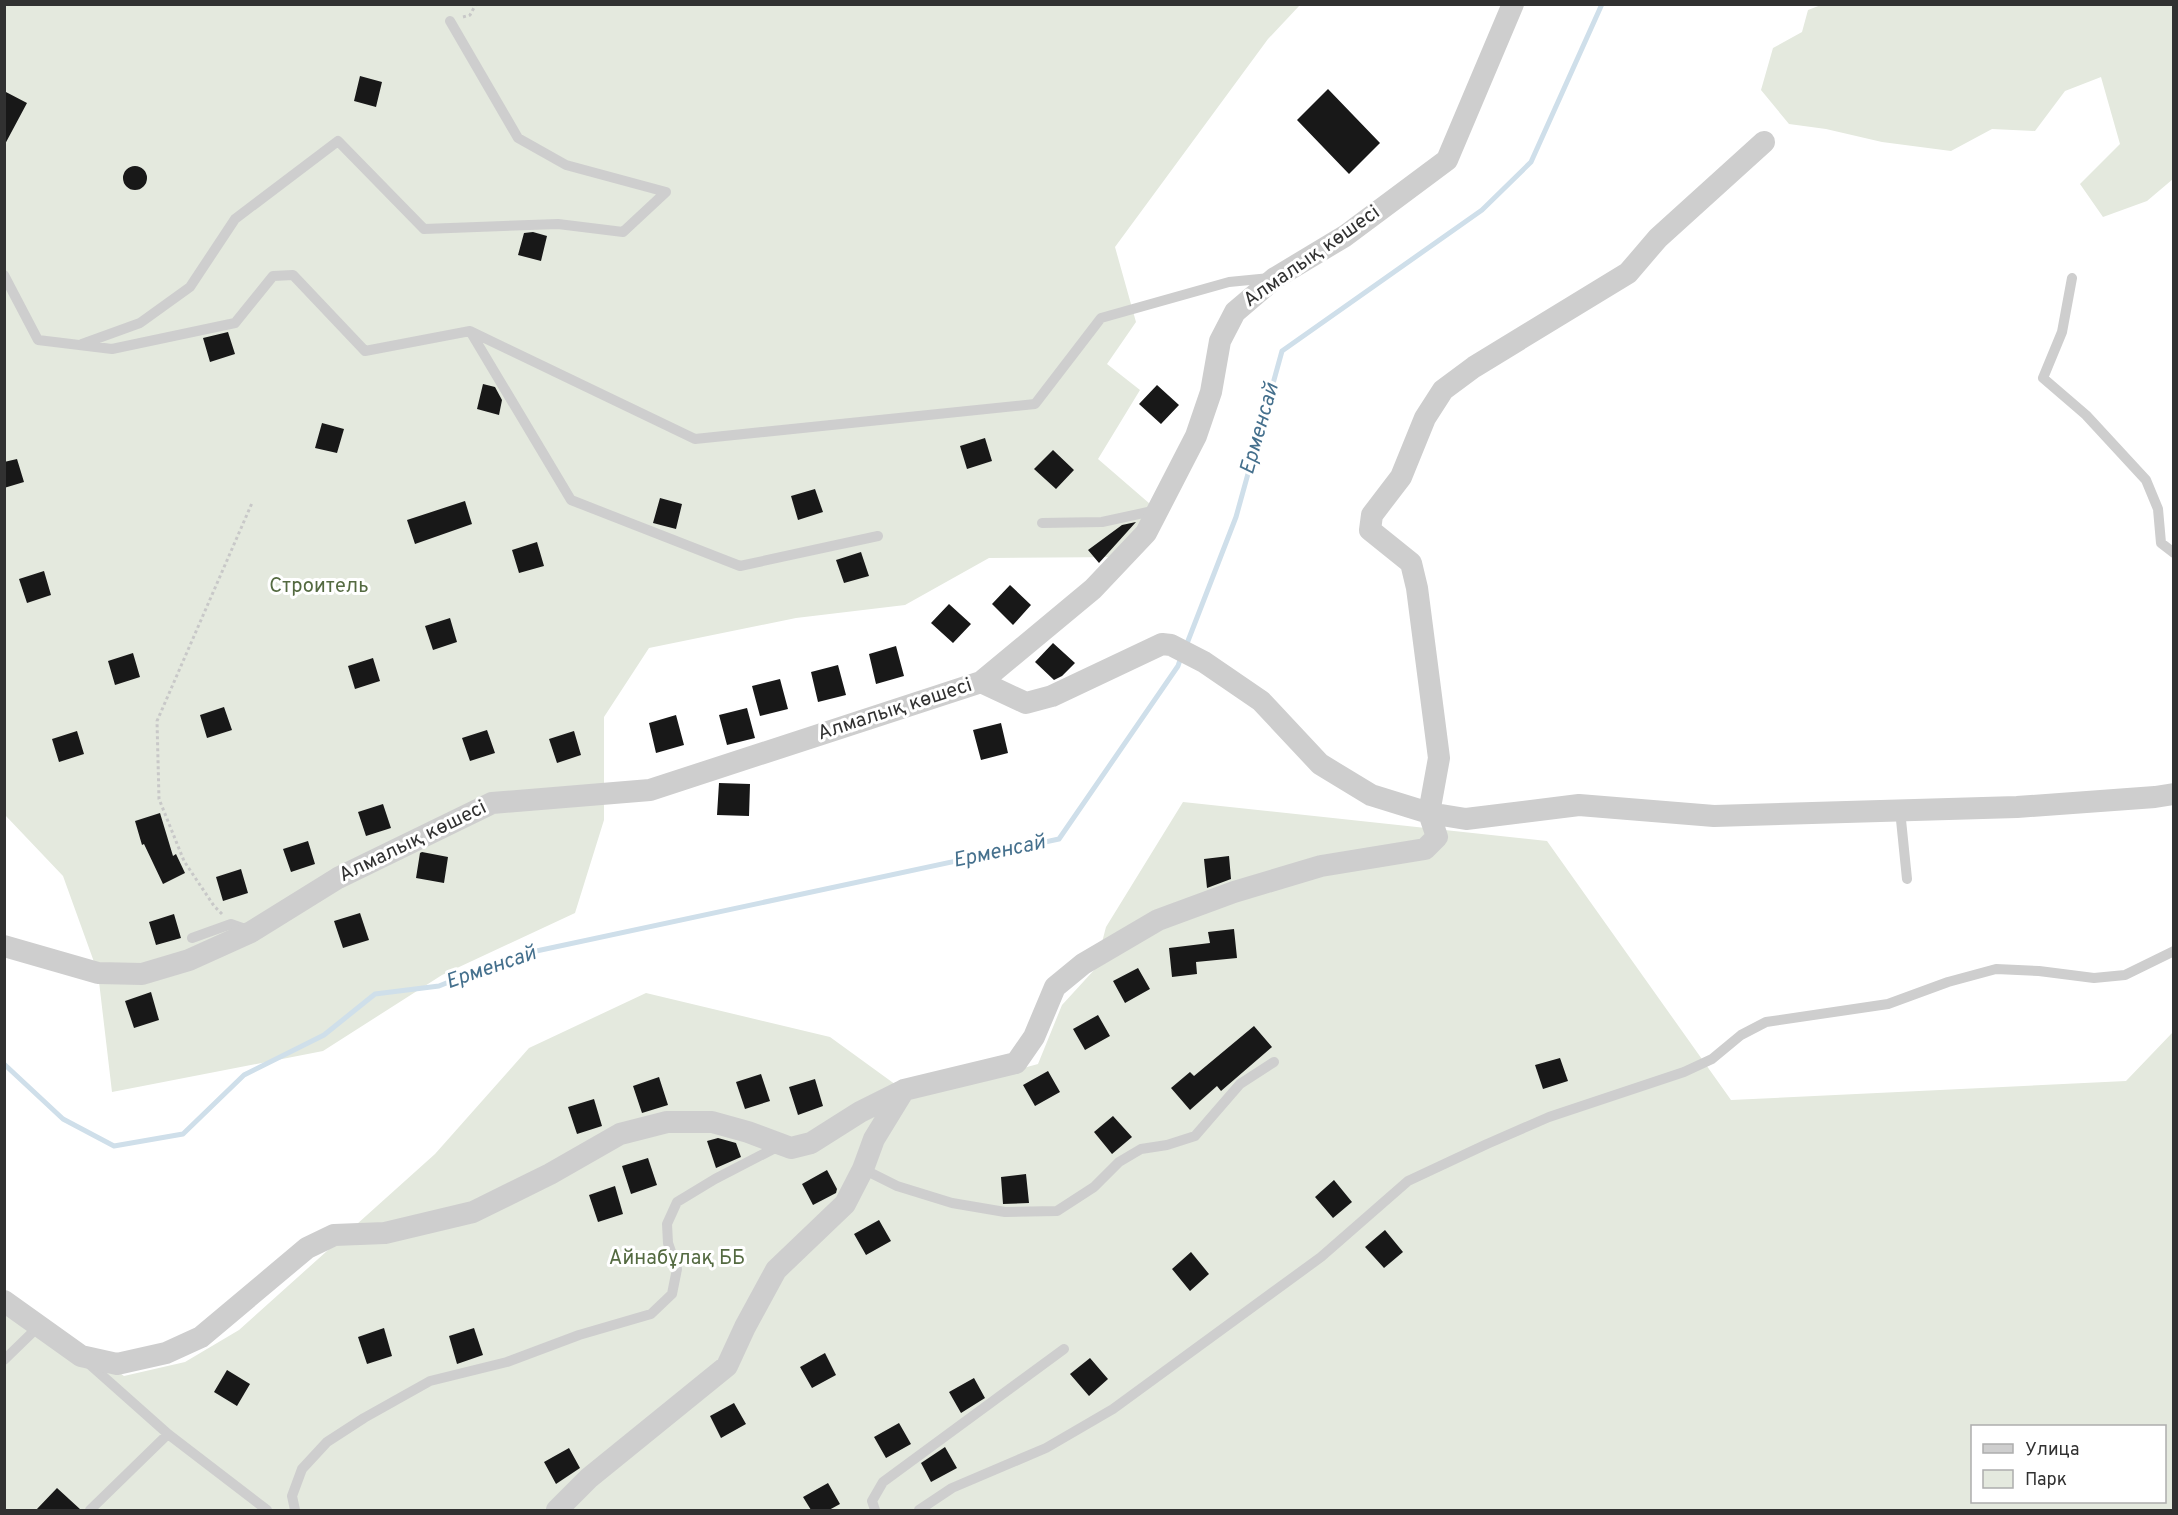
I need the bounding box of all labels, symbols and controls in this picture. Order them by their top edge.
street label: Алмалық көшесі [1239,200,1385,314]
water label: Ерменсай [1234,379,1286,478]
park label: Строитель [269,574,369,600]
street label: Алмалық көшесі [814,673,976,747]
street label: Алмалық көшесі [335,795,491,889]
water label: Ерменсай [950,829,1049,875]
water label: Ерменсай [442,940,541,996]
park label: Айнабұлақ ББ [609,1246,745,1272]
legend [1971,1425,2166,1503]
text: Улица [2025,1439,2079,1462]
text: Парк [2025,1469,2067,1492]

